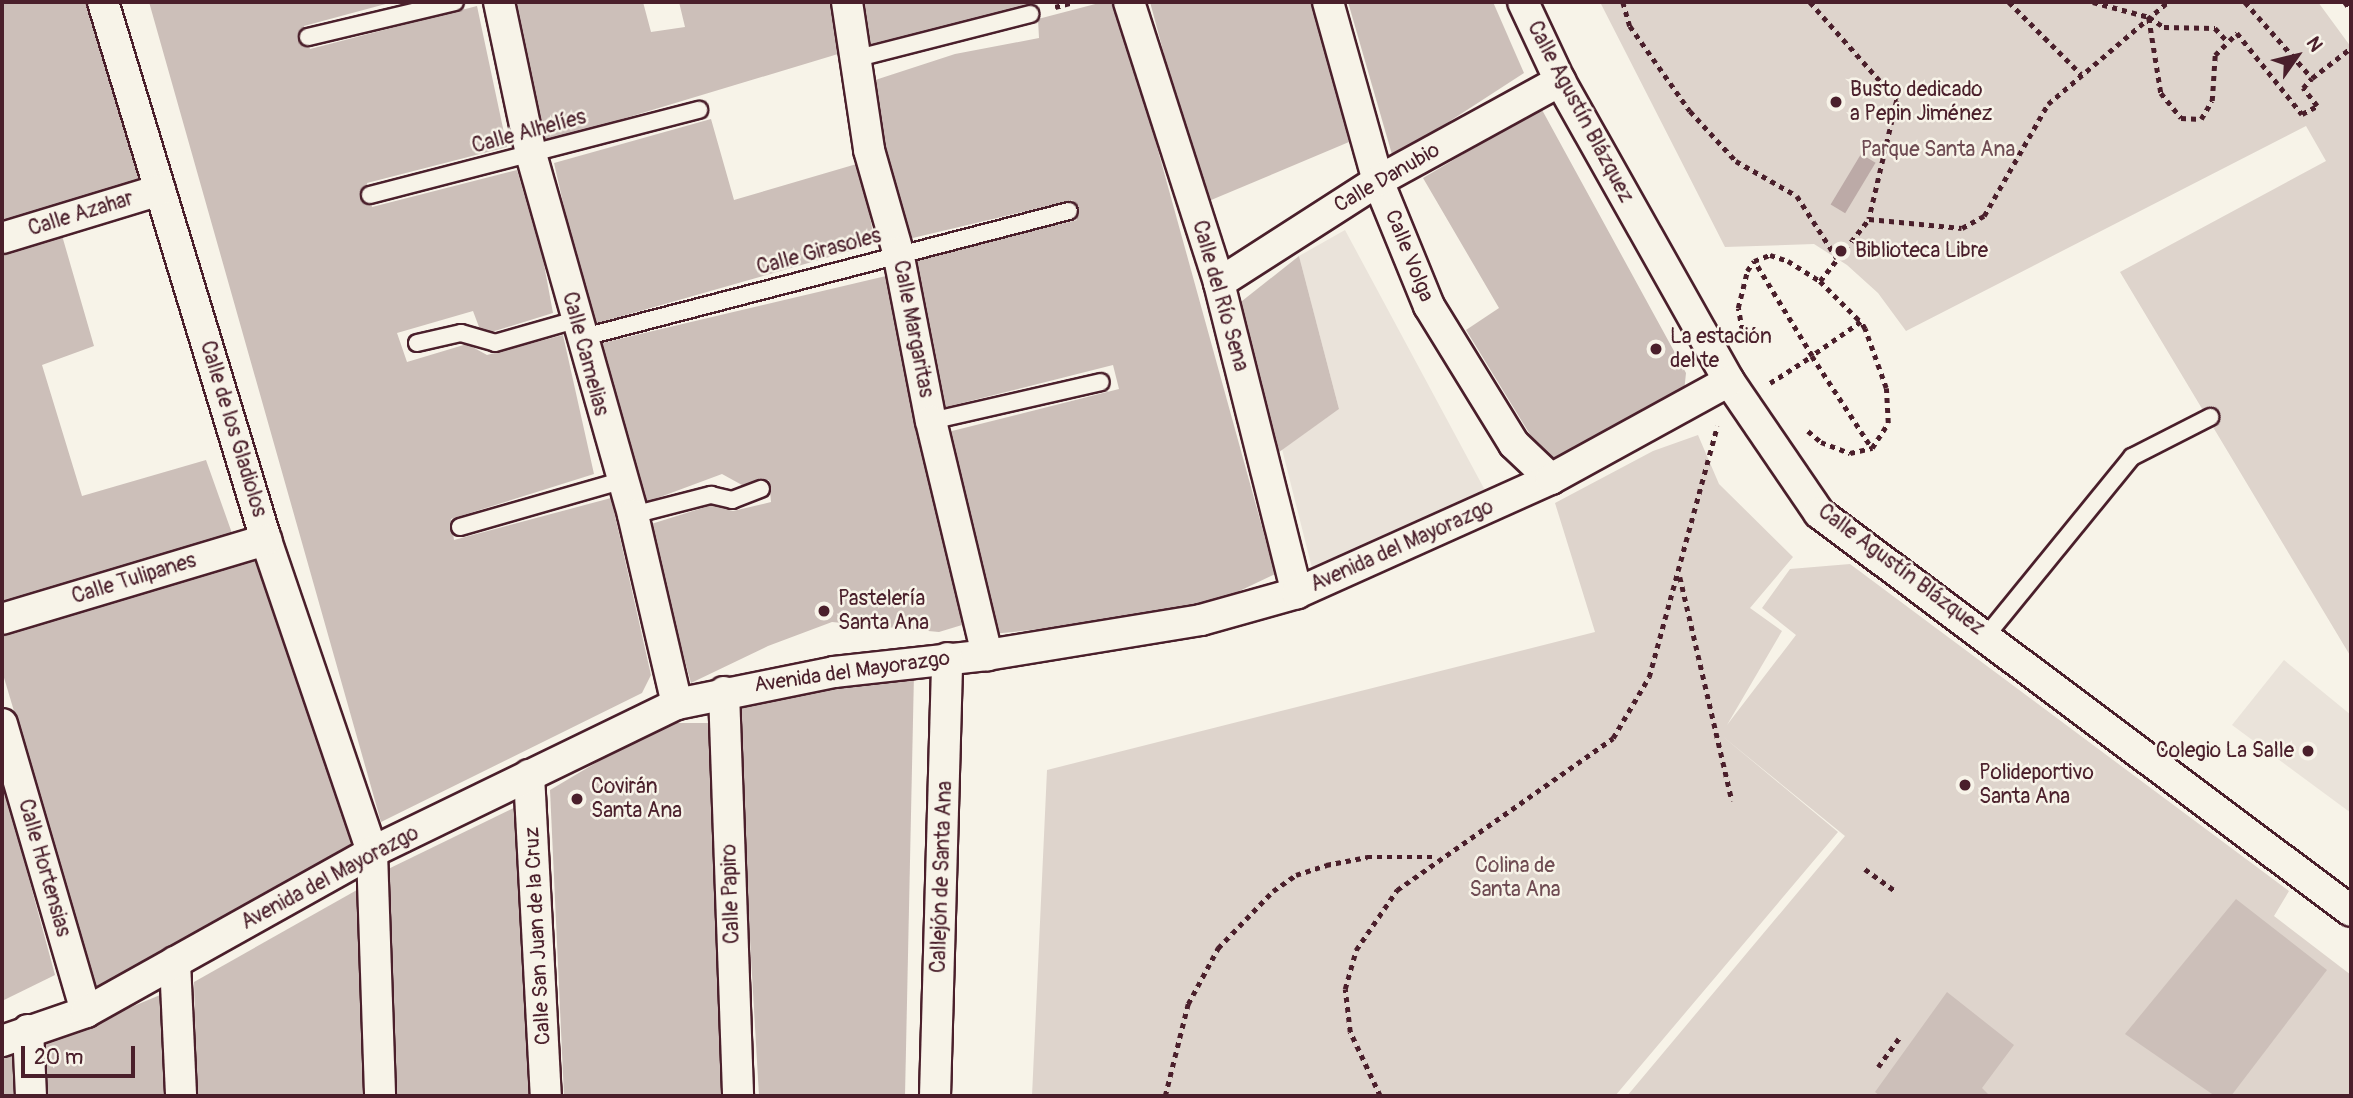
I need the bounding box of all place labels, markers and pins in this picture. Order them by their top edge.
place label: Busto dedicado a Pepin Jiménez [1850,77,1992,127]
marker: Busto dedicado a Pepin Jiménez [1828,94,1844,110]
place label: Biblioteca Libre [1855,238,1988,264]
marker: Biblioteca Libre [1833,243,1849,259]
place label: La estación del te [1670,324,1772,374]
marker: La estación del te [1648,341,1664,357]
place label: Pastelería Santa Ana [838,586,929,636]
marker: Pastelería Santa Ana [816,603,832,619]
place label: Colegio La Salle [2156,738,2294,764]
marker: Colegio La Salle [2300,743,2316,759]
place label: Polideportivo Santa Ana [1979,760,2094,810]
place label: Covirán Santa Ana [591,774,682,824]
marker: Polideportivo Santa Ana [1957,777,1973,793]
marker: Covirán Santa Ana [569,791,585,807]

